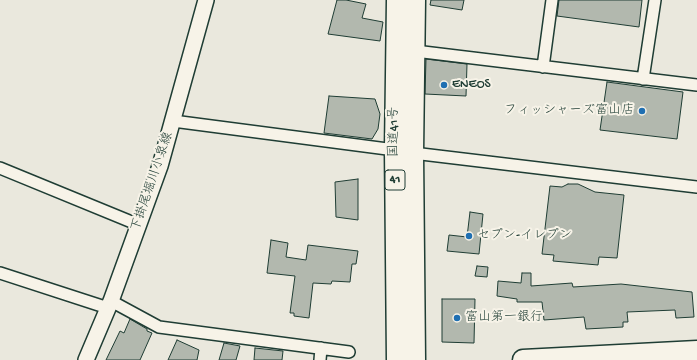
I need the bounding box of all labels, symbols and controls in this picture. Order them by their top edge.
place label: ENEOS [452,77,491,93]
marker: ENEOS [439,80,449,90]
place label: フィッシャーズ富山店 [504,103,634,119]
marker: フィッシャーズ富山店 [637,106,647,116]
street label: 国道41号 [387,107,403,157]
street label: 下掛尾堀川小泉線 [129,130,177,234]
road number: 41 [385,170,405,190]
place label: セブン-イレブン [477,228,572,244]
marker: セブン-イレブン [464,231,474,241]
place label: 富山第一銀行 [465,310,543,326]
marker: 富山第一銀行 [452,313,462,323]

